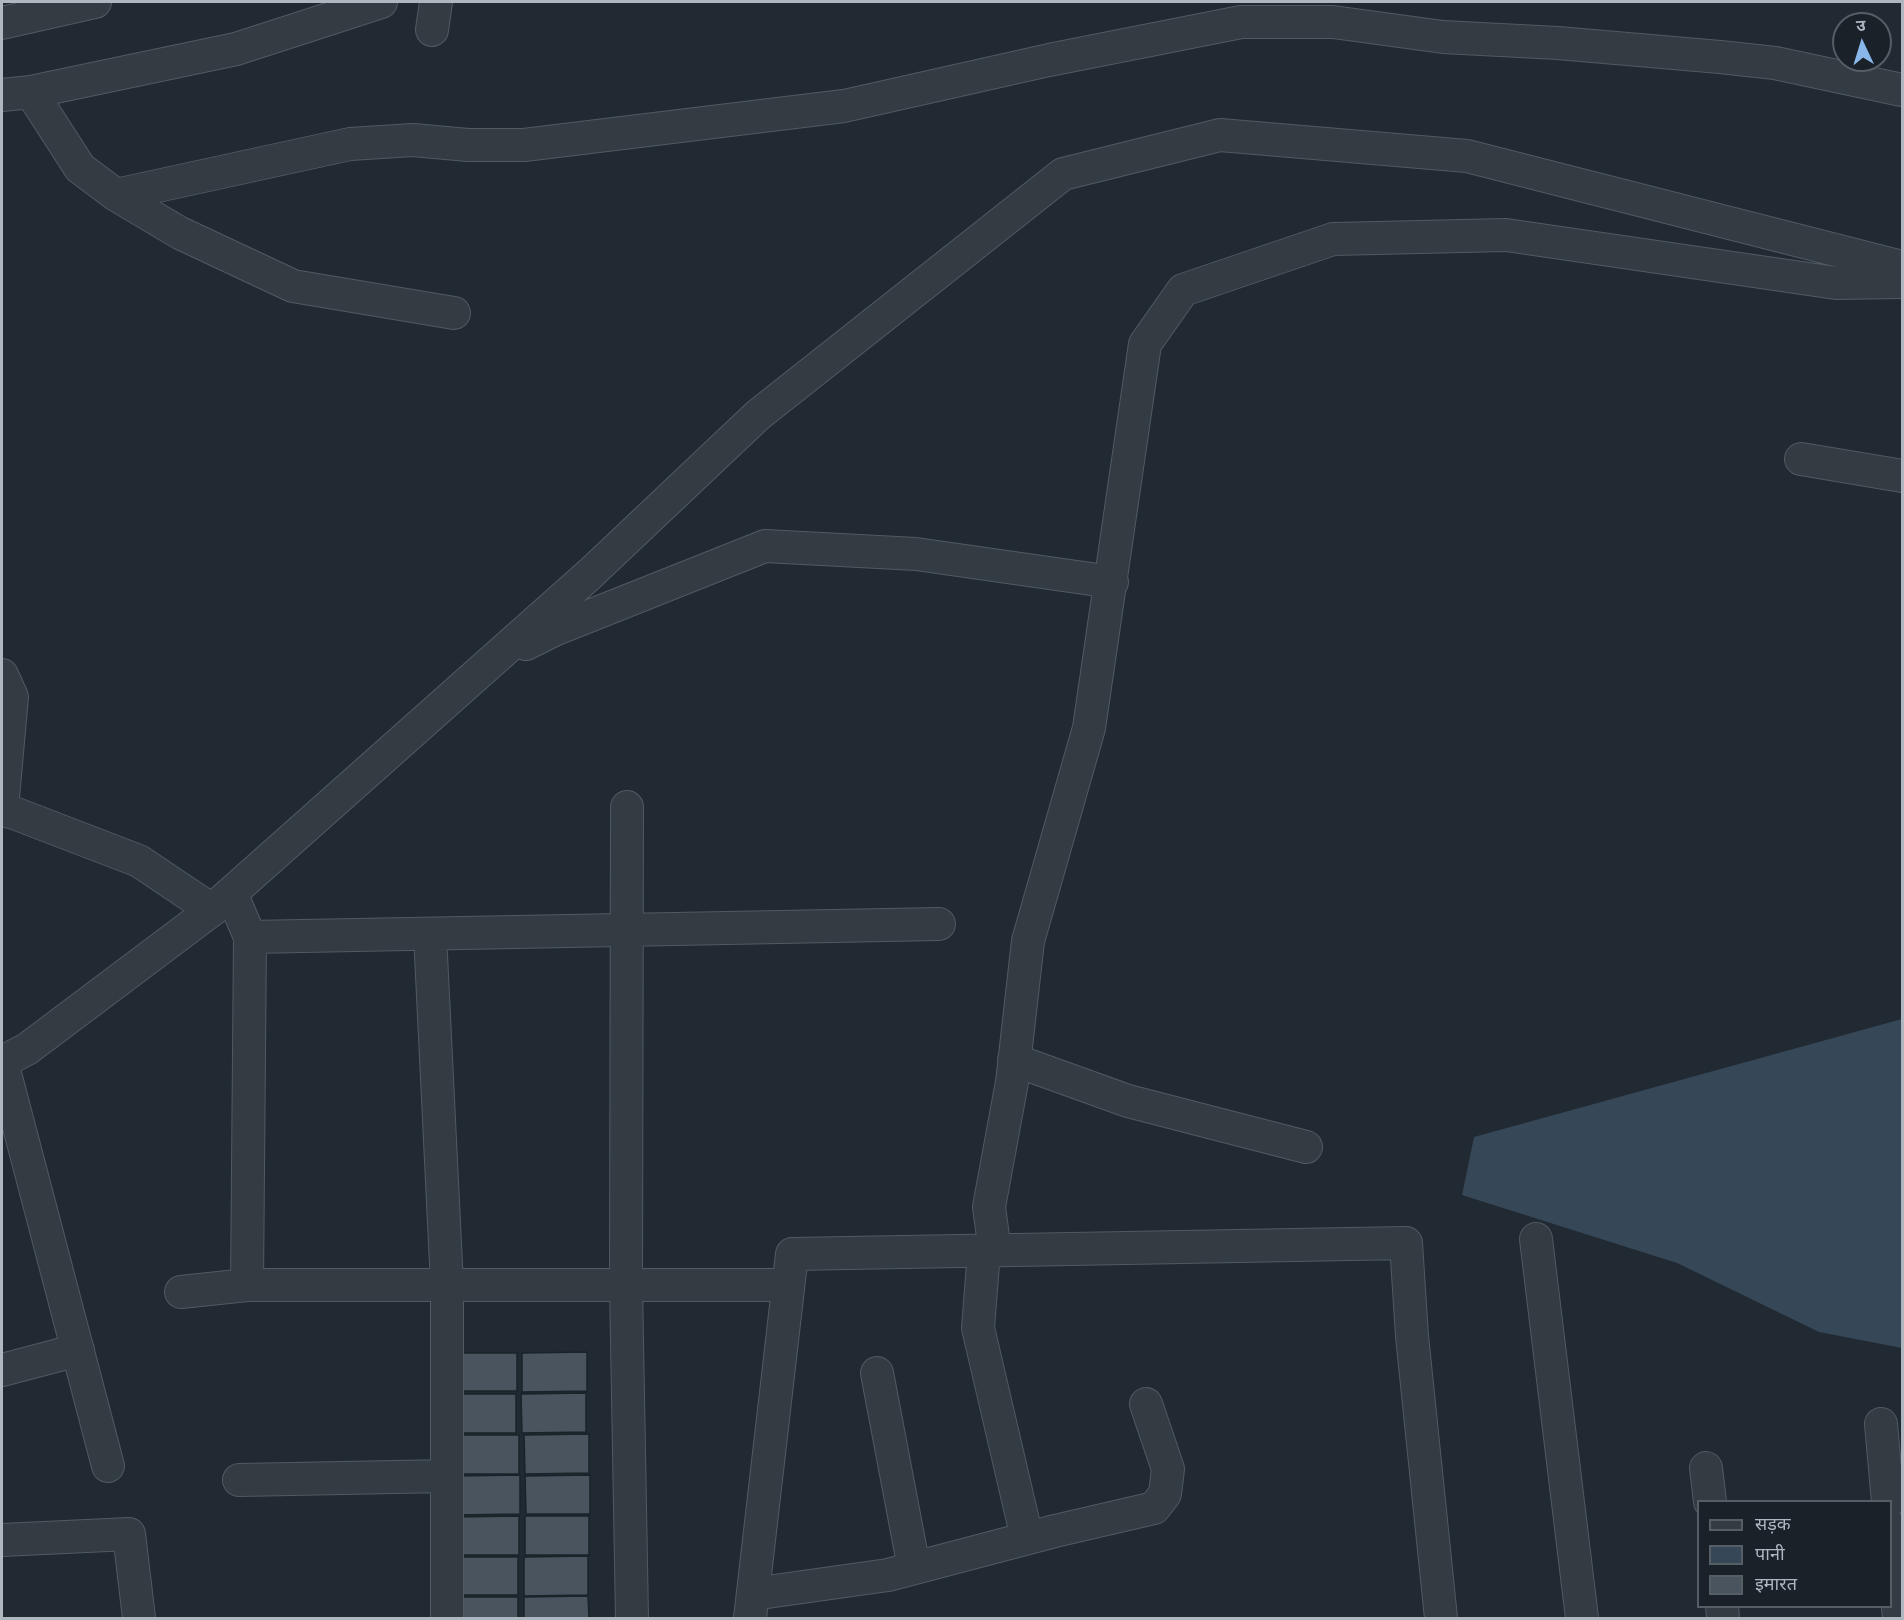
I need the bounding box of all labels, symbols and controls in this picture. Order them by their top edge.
north arrow [1832,12,1892,72]
text: उ [1856,16,1866,35]
legend [1697,1500,1892,1608]
text: सड़क [1755,1513,1791,1535]
text: पानी [1755,1543,1785,1565]
text: इमारत [1755,1573,1797,1595]

